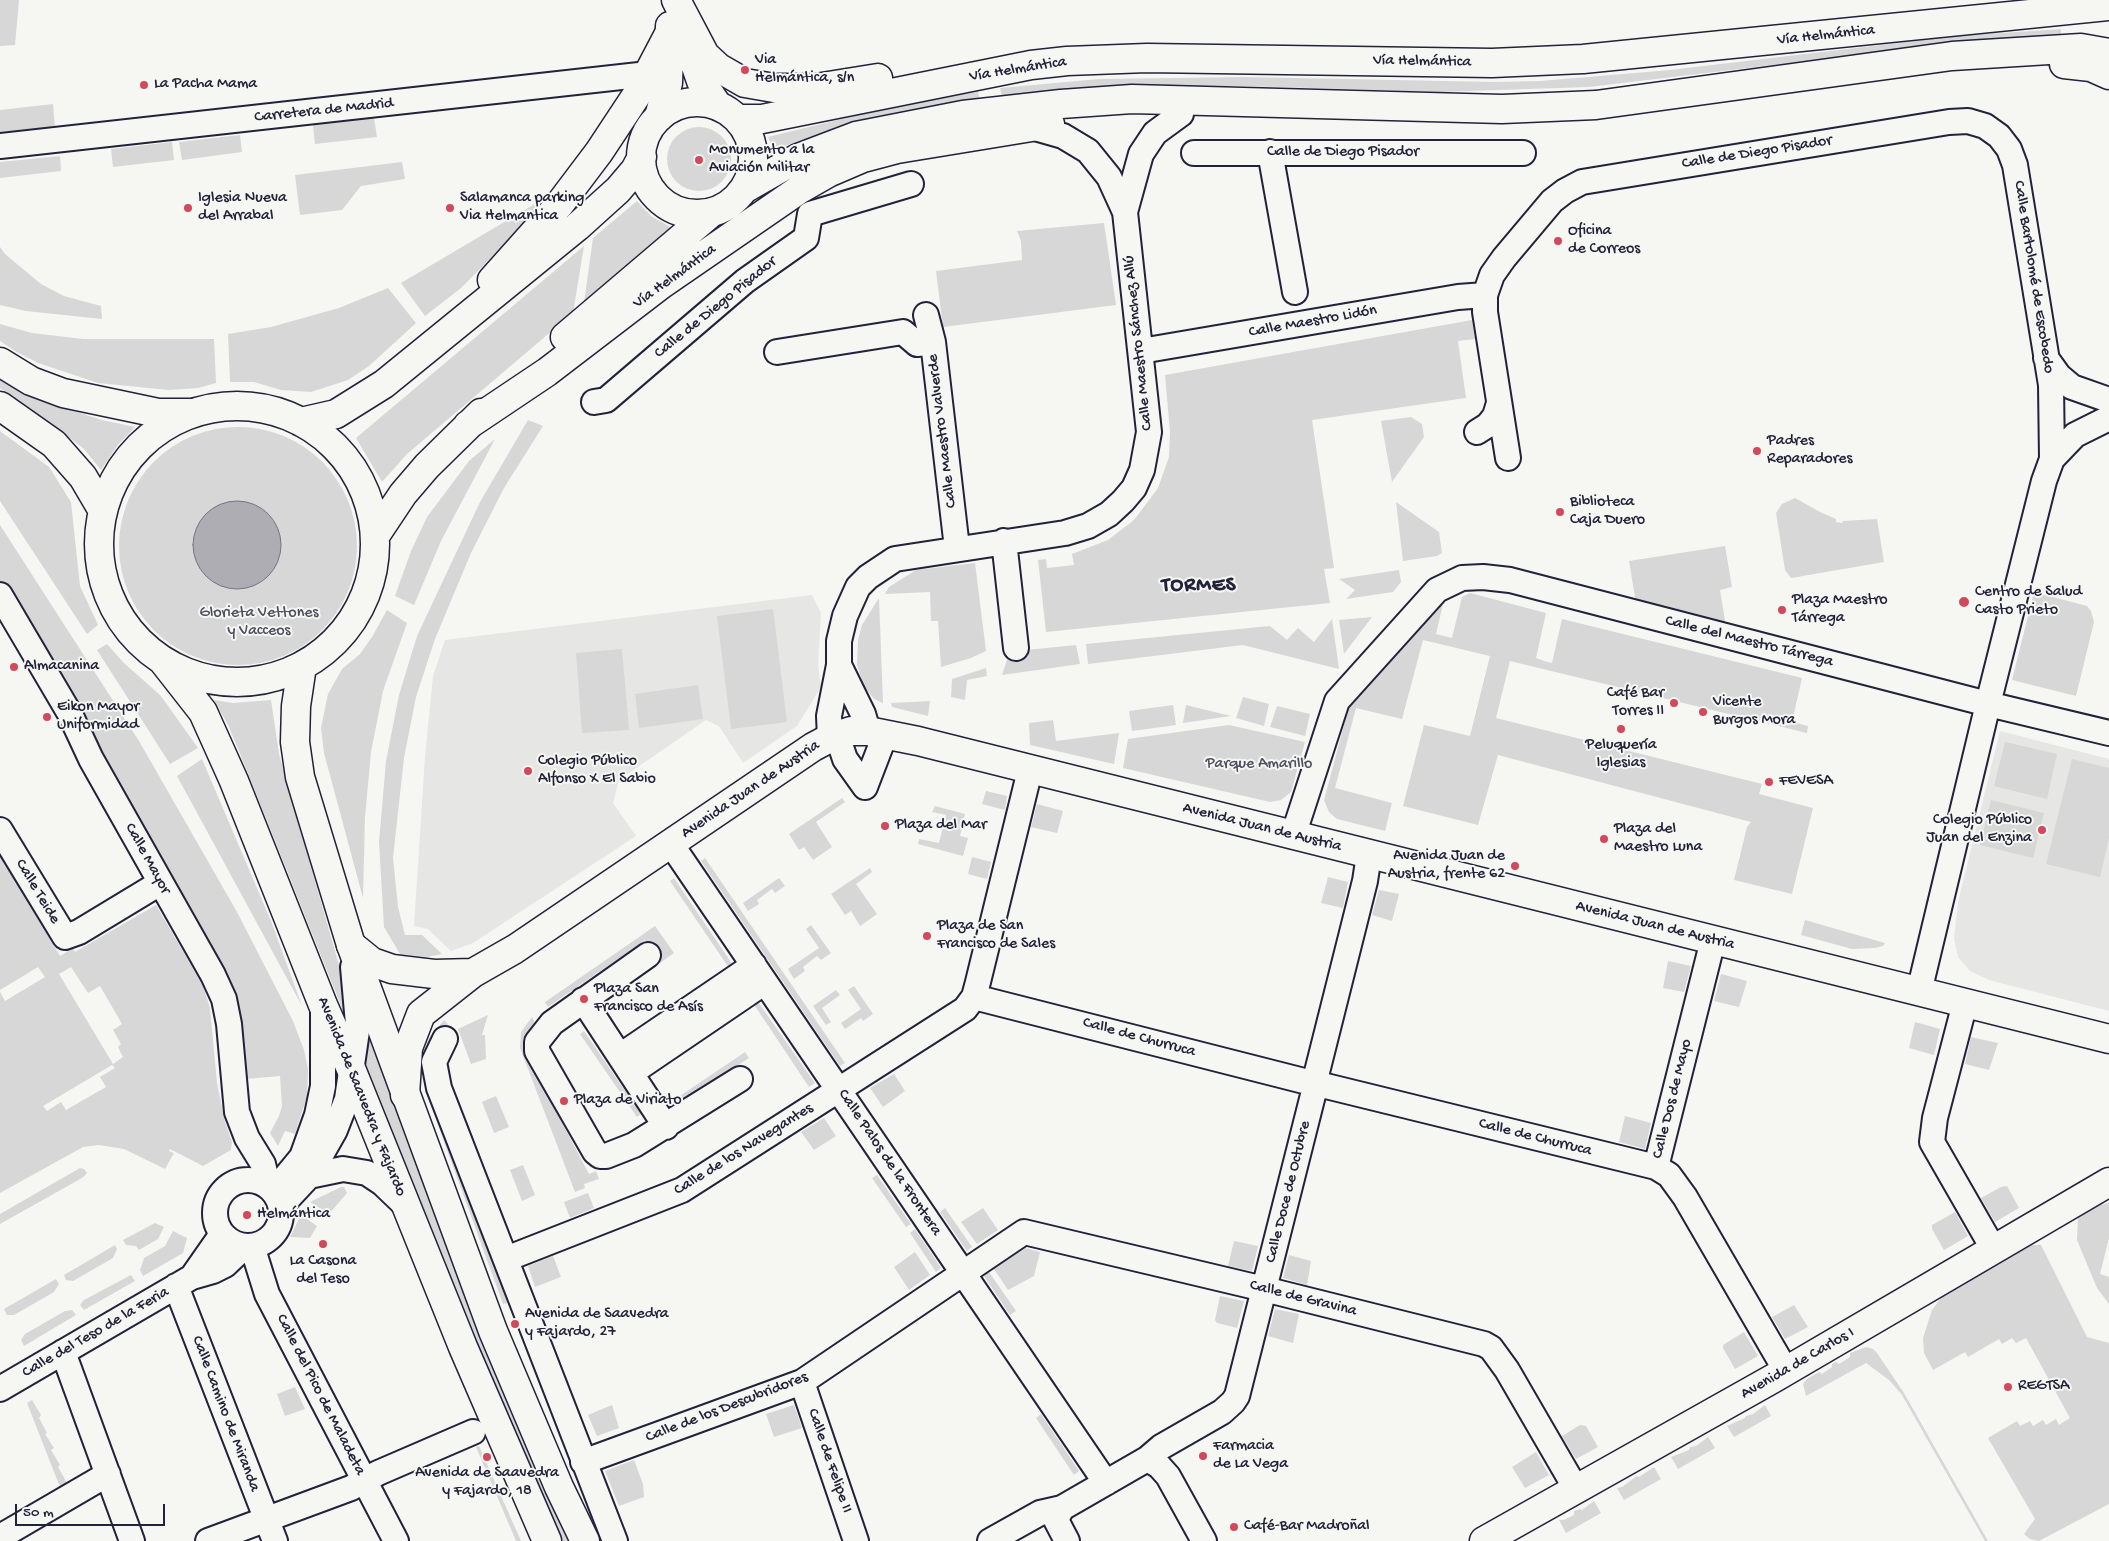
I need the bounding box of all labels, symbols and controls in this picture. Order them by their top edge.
street label: Vía Helmántica [1776,21,1876,51]
place label: Via Helmántica, s/n [755,51,854,89]
street label: Vía Helmántica [1373,52,1471,72]
street label: Vía Helmántica [968,53,1068,87]
marker: Via Helmántica, s/n [739,64,751,76]
place label: La Pacha Mama [154,75,257,95]
marker: La Pacha Mama [138,79,150,91]
street label: Carretera de Madrid [254,94,394,128]
street label: Calle de Diego Pisador [1681,132,1833,174]
place label: Monumento a la Aviación Militar [709,141,814,179]
street label: Calle de Diego Pisador [1267,143,1419,163]
marker: Monumento a la Aviación Militar [693,154,705,166]
street label: Calle Bartolomé de Escobedo [2008,179,2058,375]
place label: Iglesia Nueva del Arrabal [198,189,287,227]
place label: Salamanca parking Via Helmantica [460,189,584,227]
marker: Iglesia Nueva del Arrabal [182,202,194,214]
marker: Salamanca parking Via Helmantica [444,202,456,214]
place label: Oficina de Correos [1568,222,1640,260]
marker: Oficina de Correos [1552,235,1564,247]
street label: Vía Helmántica [630,240,720,314]
street label: Calle de Diego Pisador [651,253,781,363]
street label: Calle Maestro Sánchez Allú [1120,254,1158,432]
street label: Calle Maestro Lidón [1247,301,1379,343]
street label: Calle Maestro Valverde [924,353,962,509]
place label: Padres Reparadores [1767,432,1852,470]
marker: Padres Reparadores [1751,445,1763,457]
place label: Biblioteca Caja Duero [1570,493,1645,531]
marker: Biblioteca Caja Duero [1554,506,1566,518]
district label: TORMES [1161,574,1237,600]
place label: Centro de Salud Casto Prieto [1975,583,2082,621]
place label: Plaza Maestro Tárrega [1792,591,1888,629]
marker: Centro de Salud Casto Prieto [1957,595,1971,609]
park label: Glorieta Vettones y Vacceos [200,604,318,642]
marker: Plaza Maestro Tárrega [1776,604,1788,616]
street label: Calle del Maestro Tárrega [1663,612,1835,672]
place label: Almacanina [24,657,99,677]
marker: Almacanina [8,661,20,673]
place label: Café Bar Torres II [1607,684,1664,722]
place label: Vicente Burgos Mora [1713,693,1795,731]
marker: Café Bar Torres II [1668,697,1680,709]
place label: Eikon Mayor Uniformidad [57,698,139,736]
marker: Vicente Burgos Mora [1697,706,1709,718]
marker: Eikon Mayor Uniformidad [41,711,53,723]
marker: Peluquería Iglesias [1615,723,1627,735]
street label: Avenida Juan de Austria [678,736,824,844]
place label: Peluquería Iglesias [1585,736,1657,774]
place label: Colegio Público Alfonso X El Sabio [538,752,656,790]
park label: Parque Amarillo [1206,755,1312,775]
marker: Colegio Público Alfonso X El Sabio [522,765,534,777]
place label: FEVESA [1779,772,1833,792]
marker: FEVESA [1763,776,1775,788]
street label: Avenida Juan de Austria [1181,799,1343,857]
place label: Colegio Público Juan del Enzina [1926,811,2032,849]
place label: Plaza del Mar [895,816,987,836]
street label: Calle Mayor [120,820,174,898]
marker: Plaza del Mar [879,820,891,832]
place label: Plaza del Maestro Luna [1614,820,1702,858]
marker: Colegio Público Juan del Enzina [2036,824,2048,836]
marker: Plaza del Maestro Luna [1598,833,1610,845]
place label: Avenida Juan de Austria, frente 62 [1388,847,1505,885]
street label: Calle Teide [10,856,64,928]
marker: Avenida Juan de Austria, frente 62 [1509,860,1521,872]
street label: Avenida Juan de Austria [1574,897,1736,955]
place label: Plaza de San Francisco de Sales [937,917,1055,955]
marker: Plaza de San Francisco de Sales [921,930,933,942]
place label: Plaza San Francisco de Asís [594,980,703,1018]
marker: Plaza San Francisco de Asís [578,993,590,1005]
street label: Avenida de Saavedra y Fajardo [312,995,410,1199]
street label: Calle de Churruca [1080,1014,1198,1062]
street label: Calle Dos de Mayo [1649,1037,1697,1161]
street label: Calle Palos de la Frontera [833,1086,945,1240]
place label: Plaza de Viriato [574,1091,682,1111]
marker: Plaza de Viriato [558,1095,570,1107]
street label: Calle de los Navegantes [671,1099,817,1201]
street label: Calle de Churruca [1476,1115,1594,1161]
street label: Calle Doce de Octubre [1262,1119,1316,1265]
place label: Helmántica [257,1205,330,1225]
marker: Helmántica [241,1209,253,1221]
marker: La Casona del Teso [317,1238,329,1250]
place label: La Casona del Teso [290,1252,356,1290]
street label: Calle de Gravina [1247,1276,1359,1322]
street label: Calle del Teso de la Feria [19,1283,173,1383]
place label: Avenida de Saavedra y Fajardo, 27 [525,1305,669,1343]
street label: Calle del Pico de Maladeta [271,1311,369,1479]
marker: Avenida de Saavedra y Fajardo, 27 [509,1318,521,1330]
street label: Avenida de Carlos I [1738,1324,1858,1404]
street label: Calle Camino de Miranda [186,1333,264,1495]
street label: Calle de los Descubridores [643,1368,811,1448]
place label: REGTSA [2018,1377,2069,1397]
marker: REGTSA [2002,1381,2014,1393]
street label: Calle de Felipe II [802,1406,856,1516]
place label: Farmacia de La Vega [1213,1437,1288,1475]
marker: Farmacia de La Vega [1197,1450,1209,1462]
marker: Avenida de Saavedra y Fajardo, 18 [481,1451,493,1463]
place label: Avenida de Saavedra y Fajardo, 18 [415,1464,559,1502]
scale bar [18,1494,168,1526]
text: 50 m [23,1504,54,1522]
place label: Café-Bar Madroñal [1244,1517,1370,1537]
marker: Café-Bar Madroñal [1228,1521,1240,1533]

